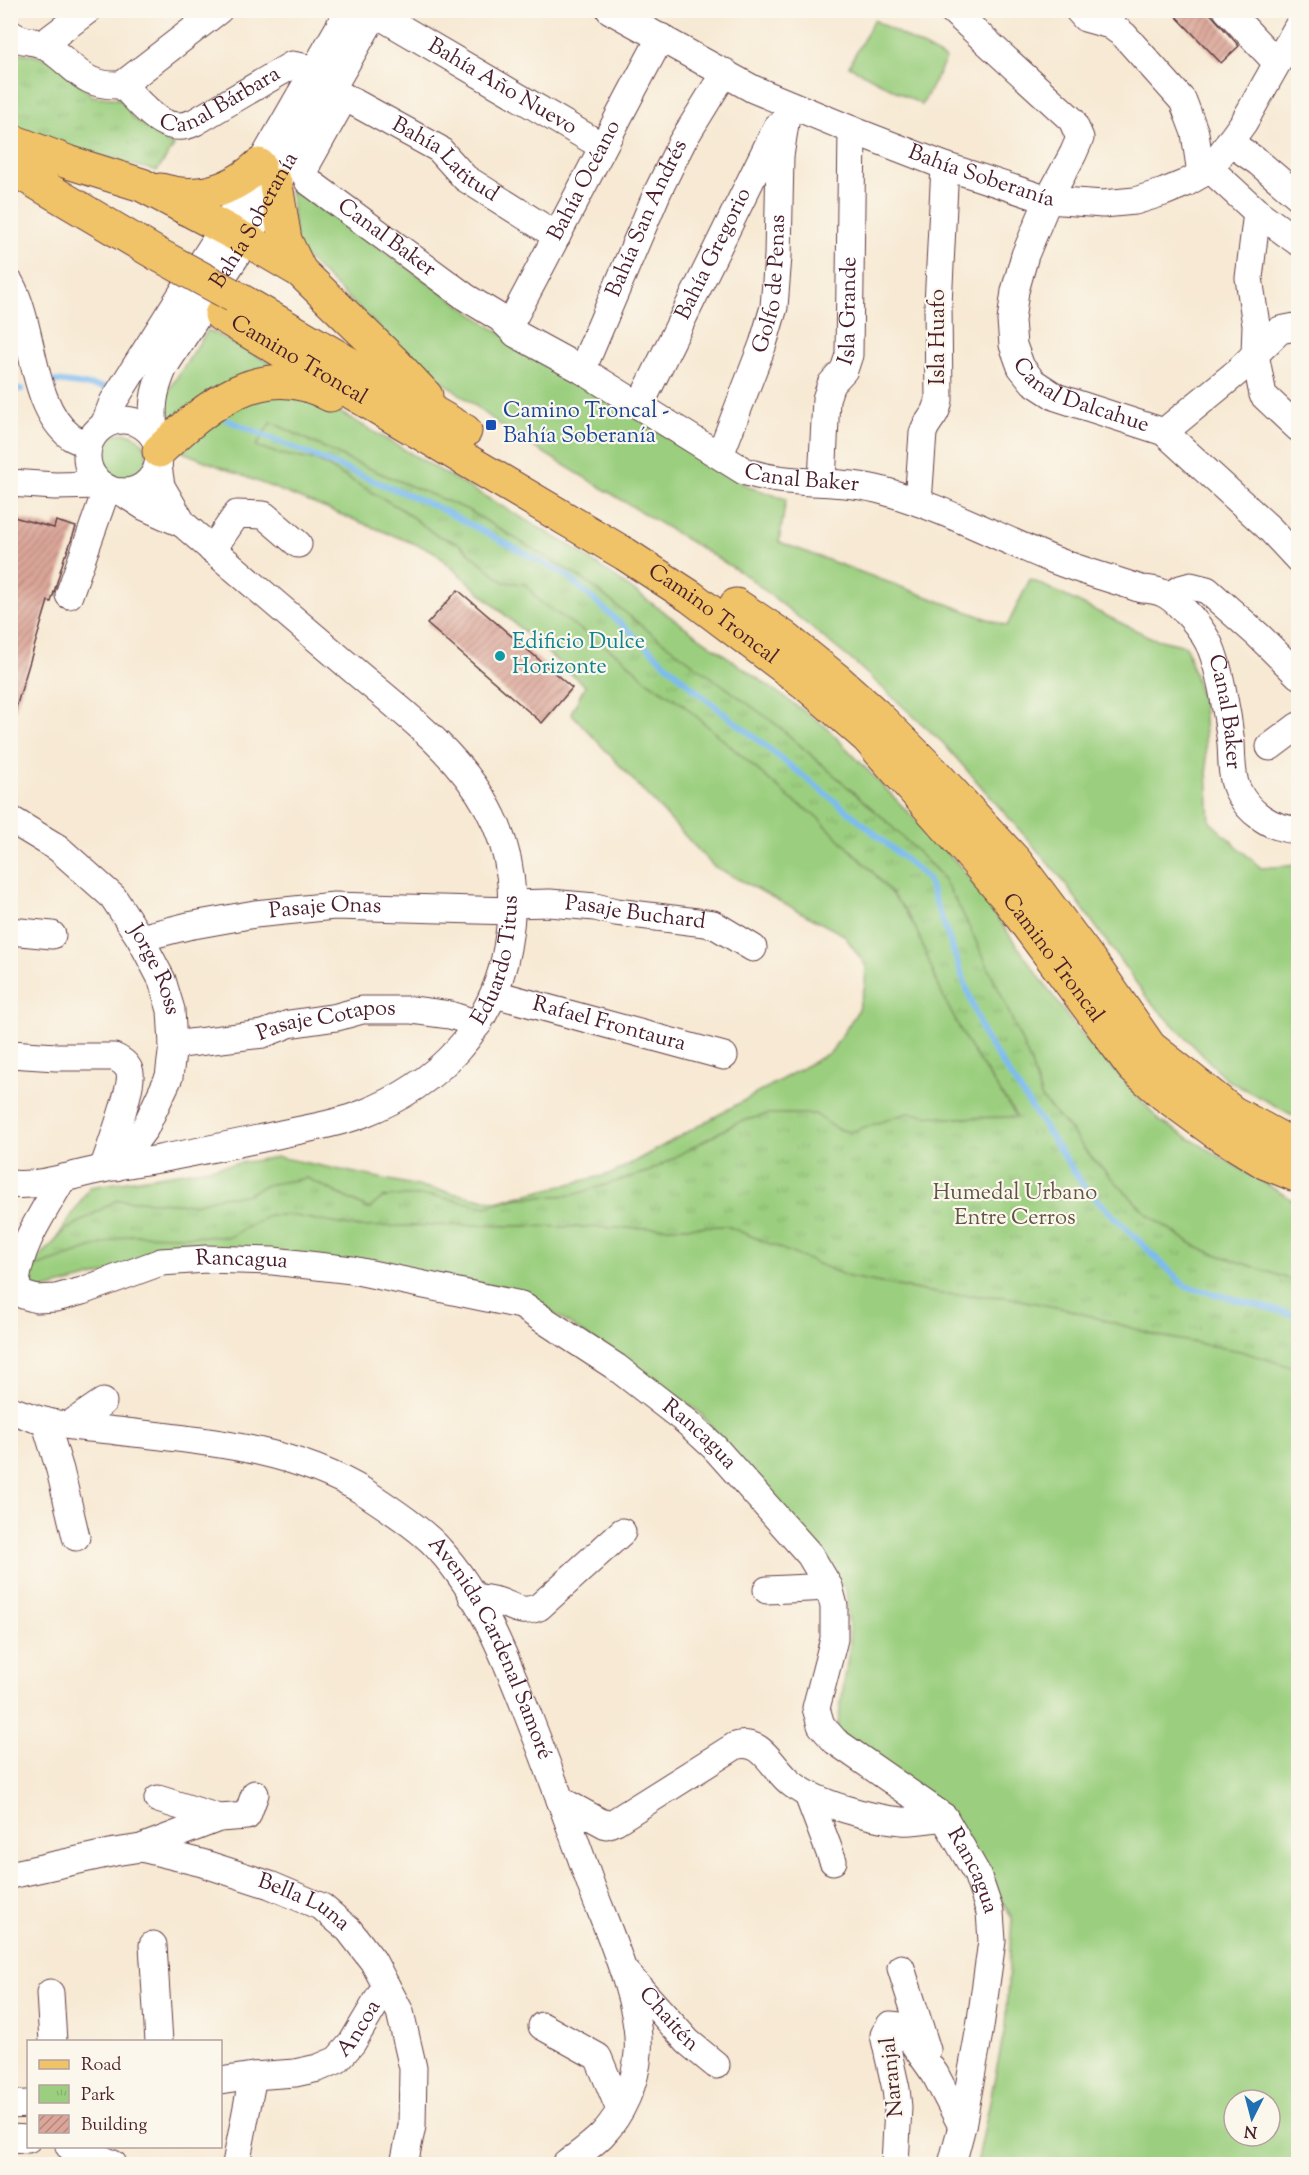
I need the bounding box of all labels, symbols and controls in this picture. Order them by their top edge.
street label: Bahía Año Nuevo [421,31,583,144]
street label: Canal Bárbara [154,59,287,143]
street label: Bahía Latitud [386,110,504,211]
street label: Bahía Océano [541,115,630,247]
street label: Bahía San Andrés [599,134,697,302]
street label: Bahía Soberanía [903,137,1055,216]
street label: Bahía Soberanía [203,147,307,295]
street label: Bahía Gregorio [668,183,760,326]
street label: Canal Baker [330,191,442,286]
street label: Golfo de Penas [745,214,795,359]
street label: Isla Grande [831,256,866,370]
street label: Isla Huafo [923,289,955,385]
street label: Camino Troncal [224,308,373,414]
street label: Canal Dalcahue [1004,351,1153,442]
place label: Camino Troncal - Bahía Soberanía [503,396,670,453]
marker: Camino Troncal - Bahía Soberanía [484,418,498,432]
street label: Canal Baker [740,456,861,502]
street label: Camino Troncal [641,557,785,673]
place label: Edificio Dulce Horizonte [512,627,645,684]
marker: Edificio Dulce Horizonte [493,649,507,663]
street label: Canal Baker [1198,651,1248,770]
street label: Camino Troncal [993,887,1111,1030]
street label: Pasaje Buchard [564,888,707,939]
street label: Pasaje Onas [268,890,382,928]
street label: Eduardo Titus [464,895,528,1032]
street label: Jorge Ross [119,917,187,1016]
street label: Rafael Frontaura [529,989,689,1061]
street label: Pasaje Cotapos [252,994,396,1051]
park label: Humedal Urbano Entre Cerros [933,1178,1097,1235]
street label: Rancagua [195,1243,290,1279]
street label: Rancagua [655,1392,744,1478]
street label: Avenida Cardenal Samoré [419,1530,560,1765]
street label: Rancagua [938,1822,1006,1918]
street label: Bella Luna [253,1866,356,1940]
street label: Chaitén [630,1980,705,2060]
street label: Ancoa [330,1994,390,2065]
street label: Naranjal [873,2035,913,2119]
legend [27,2040,222,2148]
text: Road [81,2053,121,2079]
text: Park [81,2083,116,2109]
north arrow [1222,2088,1282,2148]
text: Building [81,2113,147,2139]
text: N [1243,2118,1258,2143]

